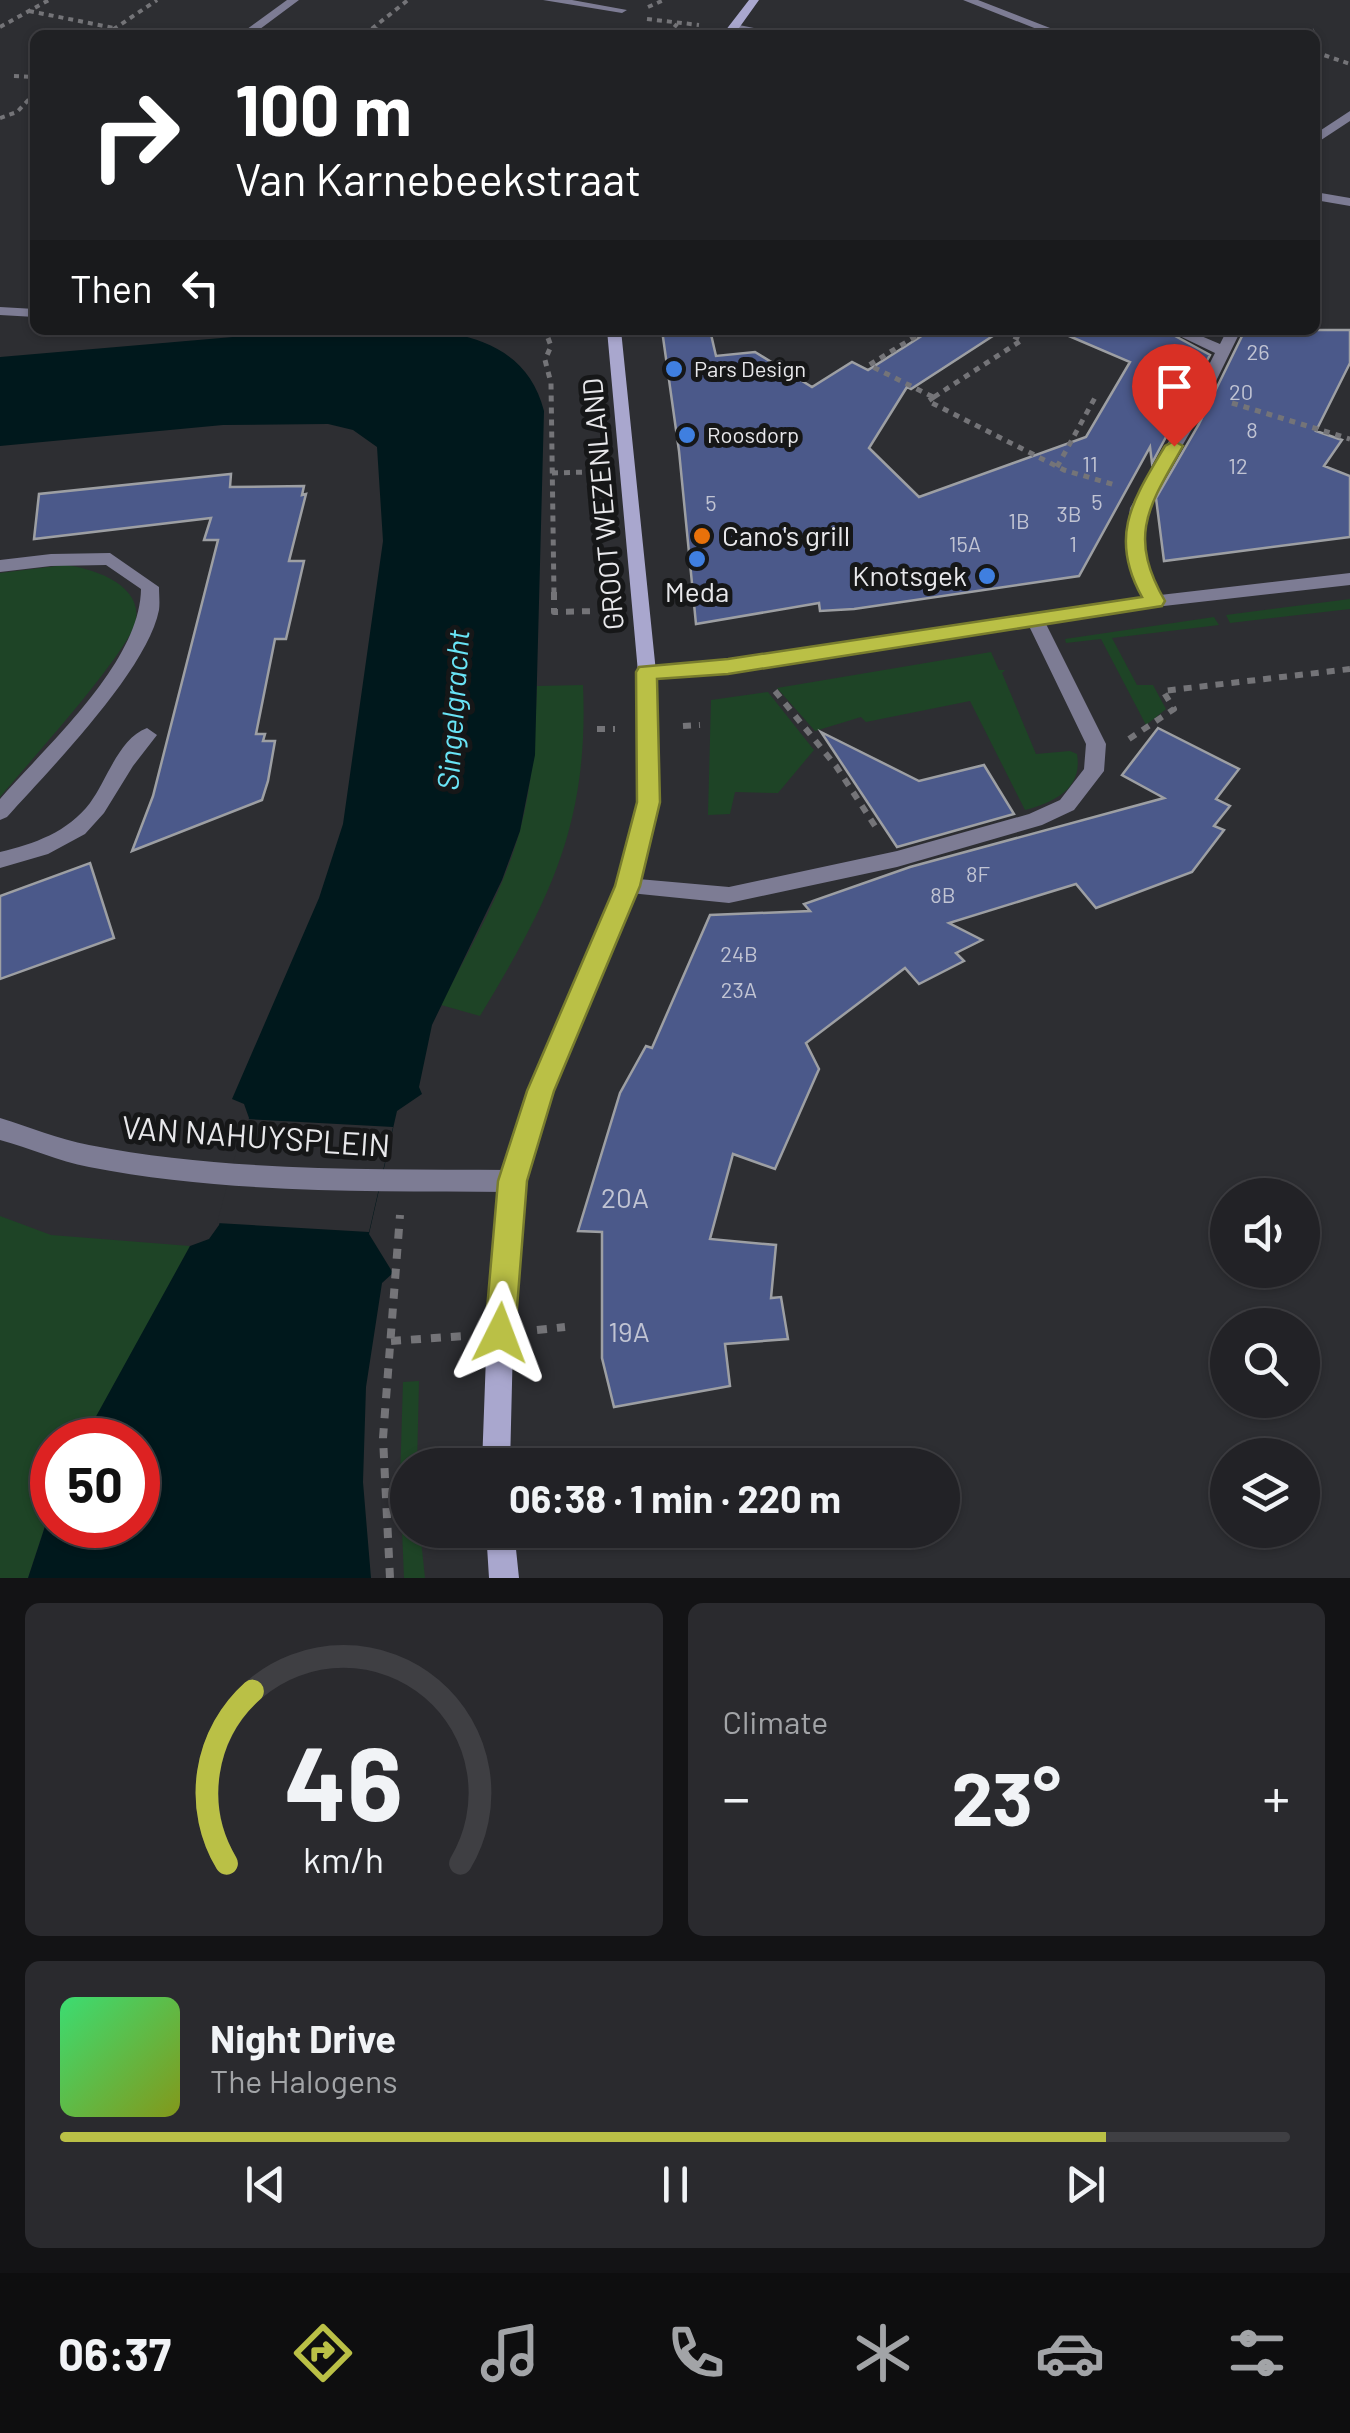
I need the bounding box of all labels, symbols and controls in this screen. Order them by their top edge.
text: 100 m [235,66,412,150]
icon: right [70,70,200,200]
text: Van Karnebeekstraat [235,151,641,205]
icon: left [173,260,228,315]
text: Then [70,265,153,311]
house number: 26 [1246,338,1270,364]
pin [1132,344,1217,447]
place label: Pars Design [694,355,806,381]
marker: Pars Design [663,358,685,380]
icon: arrive [1147,359,1202,414]
street label: GROOT WEZENLAND [574,377,630,631]
house number: 20 [1229,378,1253,404]
house number: 8 [1246,416,1258,442]
place label: Roosdorp [707,421,799,447]
marker: Roosdorp [676,424,698,446]
house number: 11 [1082,450,1098,476]
house number: 12 [1228,452,1248,478]
house number: 5 [1091,488,1103,514]
house number: 5 [705,489,717,515]
house number: 3B [1056,500,1082,526]
house number: 1B [1008,507,1030,533]
place label: Cano's grill [722,518,850,552]
marker: Cano's grill [691,525,713,547]
house number: 15A [949,530,981,556]
house number: 1 [1069,530,1077,556]
marker: Meda [686,548,708,570]
place label: Knotsgek [852,558,967,592]
marker: Knotsgek [976,565,998,587]
place label: Meda [665,574,729,608]
water label: Singelgracht [428,628,476,791]
house number: 8F [966,860,990,886]
house number: 8B [930,881,956,907]
house number: 24B [720,940,758,966]
house number: 23A [721,976,757,1002]
street label: VAN NAHUYSPLEIN [121,1107,392,1163]
map controls [1210,1178,1320,1548]
button: sound [1210,1178,1320,1288]
house number: 20A [601,1180,649,1214]
position arrow [448,1281,552,1385]
button: search [1210,1308,1320,1418]
house number: 19A [608,1314,650,1348]
speed limit sign: 50 [30,1418,160,1548]
button: layers [1210,1438,1320,1548]
text: 06:38 · 1 min · 220 m [509,1475,841,1521]
text: Climate [723,1702,828,1740]
text: 46 [284,1717,403,1842]
text: 23° [951,1751,1061,1841]
text: − [723,1763,750,1829]
text: + [1262,1763,1290,1829]
text: km/h [303,1837,384,1880]
text: Night Drive [210,2015,396,2061]
text: The Halogens [210,2061,398,2099]
icon: previous [238,2157,293,2212]
icon: pause [648,2157,703,2212]
icon: next [1058,2157,1113,2212]
icon: directions [288,2318,358,2388]
icon: music [475,2318,545,2388]
icon: phone [661,2318,731,2388]
icon: climate [848,2318,918,2388]
icon: car [1035,2318,1105,2388]
icon: filters [1222,2318,1292,2388]
text: 06:37 [58,2326,171,2380]

